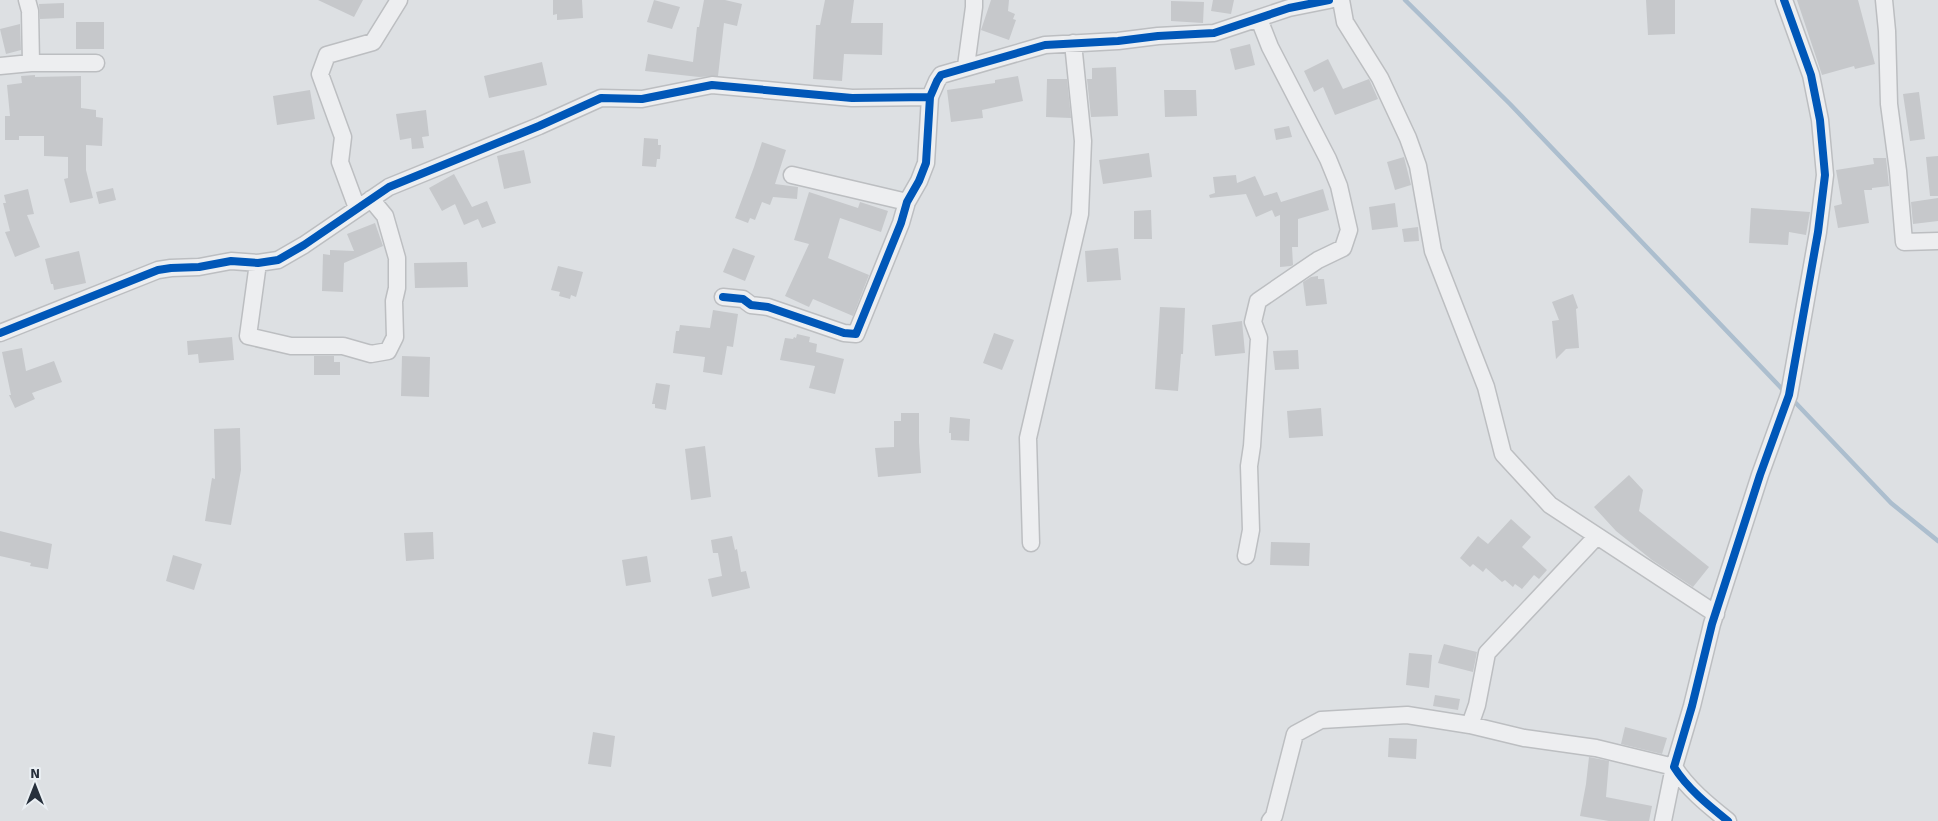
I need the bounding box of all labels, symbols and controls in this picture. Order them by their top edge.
north arrow [10,761,60,811]
text: N [30,765,40,782]

